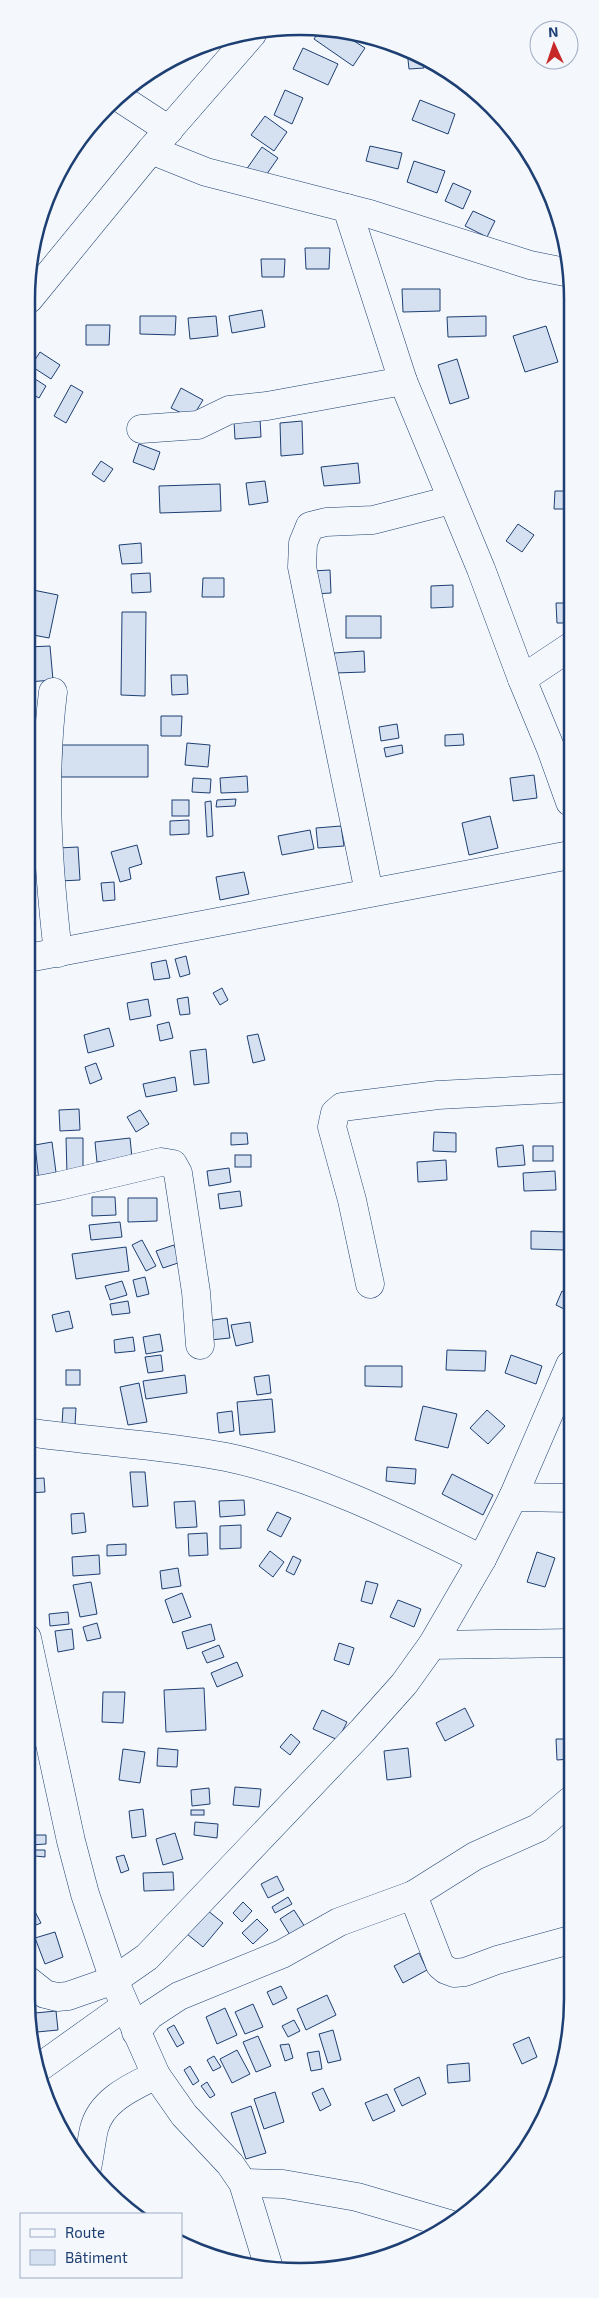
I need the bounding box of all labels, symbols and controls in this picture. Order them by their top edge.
north arrow [529,20,579,70]
text: N [548,23,559,40]
legend [20,2213,182,2278]
text: Route [65,2223,105,2241]
text: Bâtiment [65,2248,128,2266]

